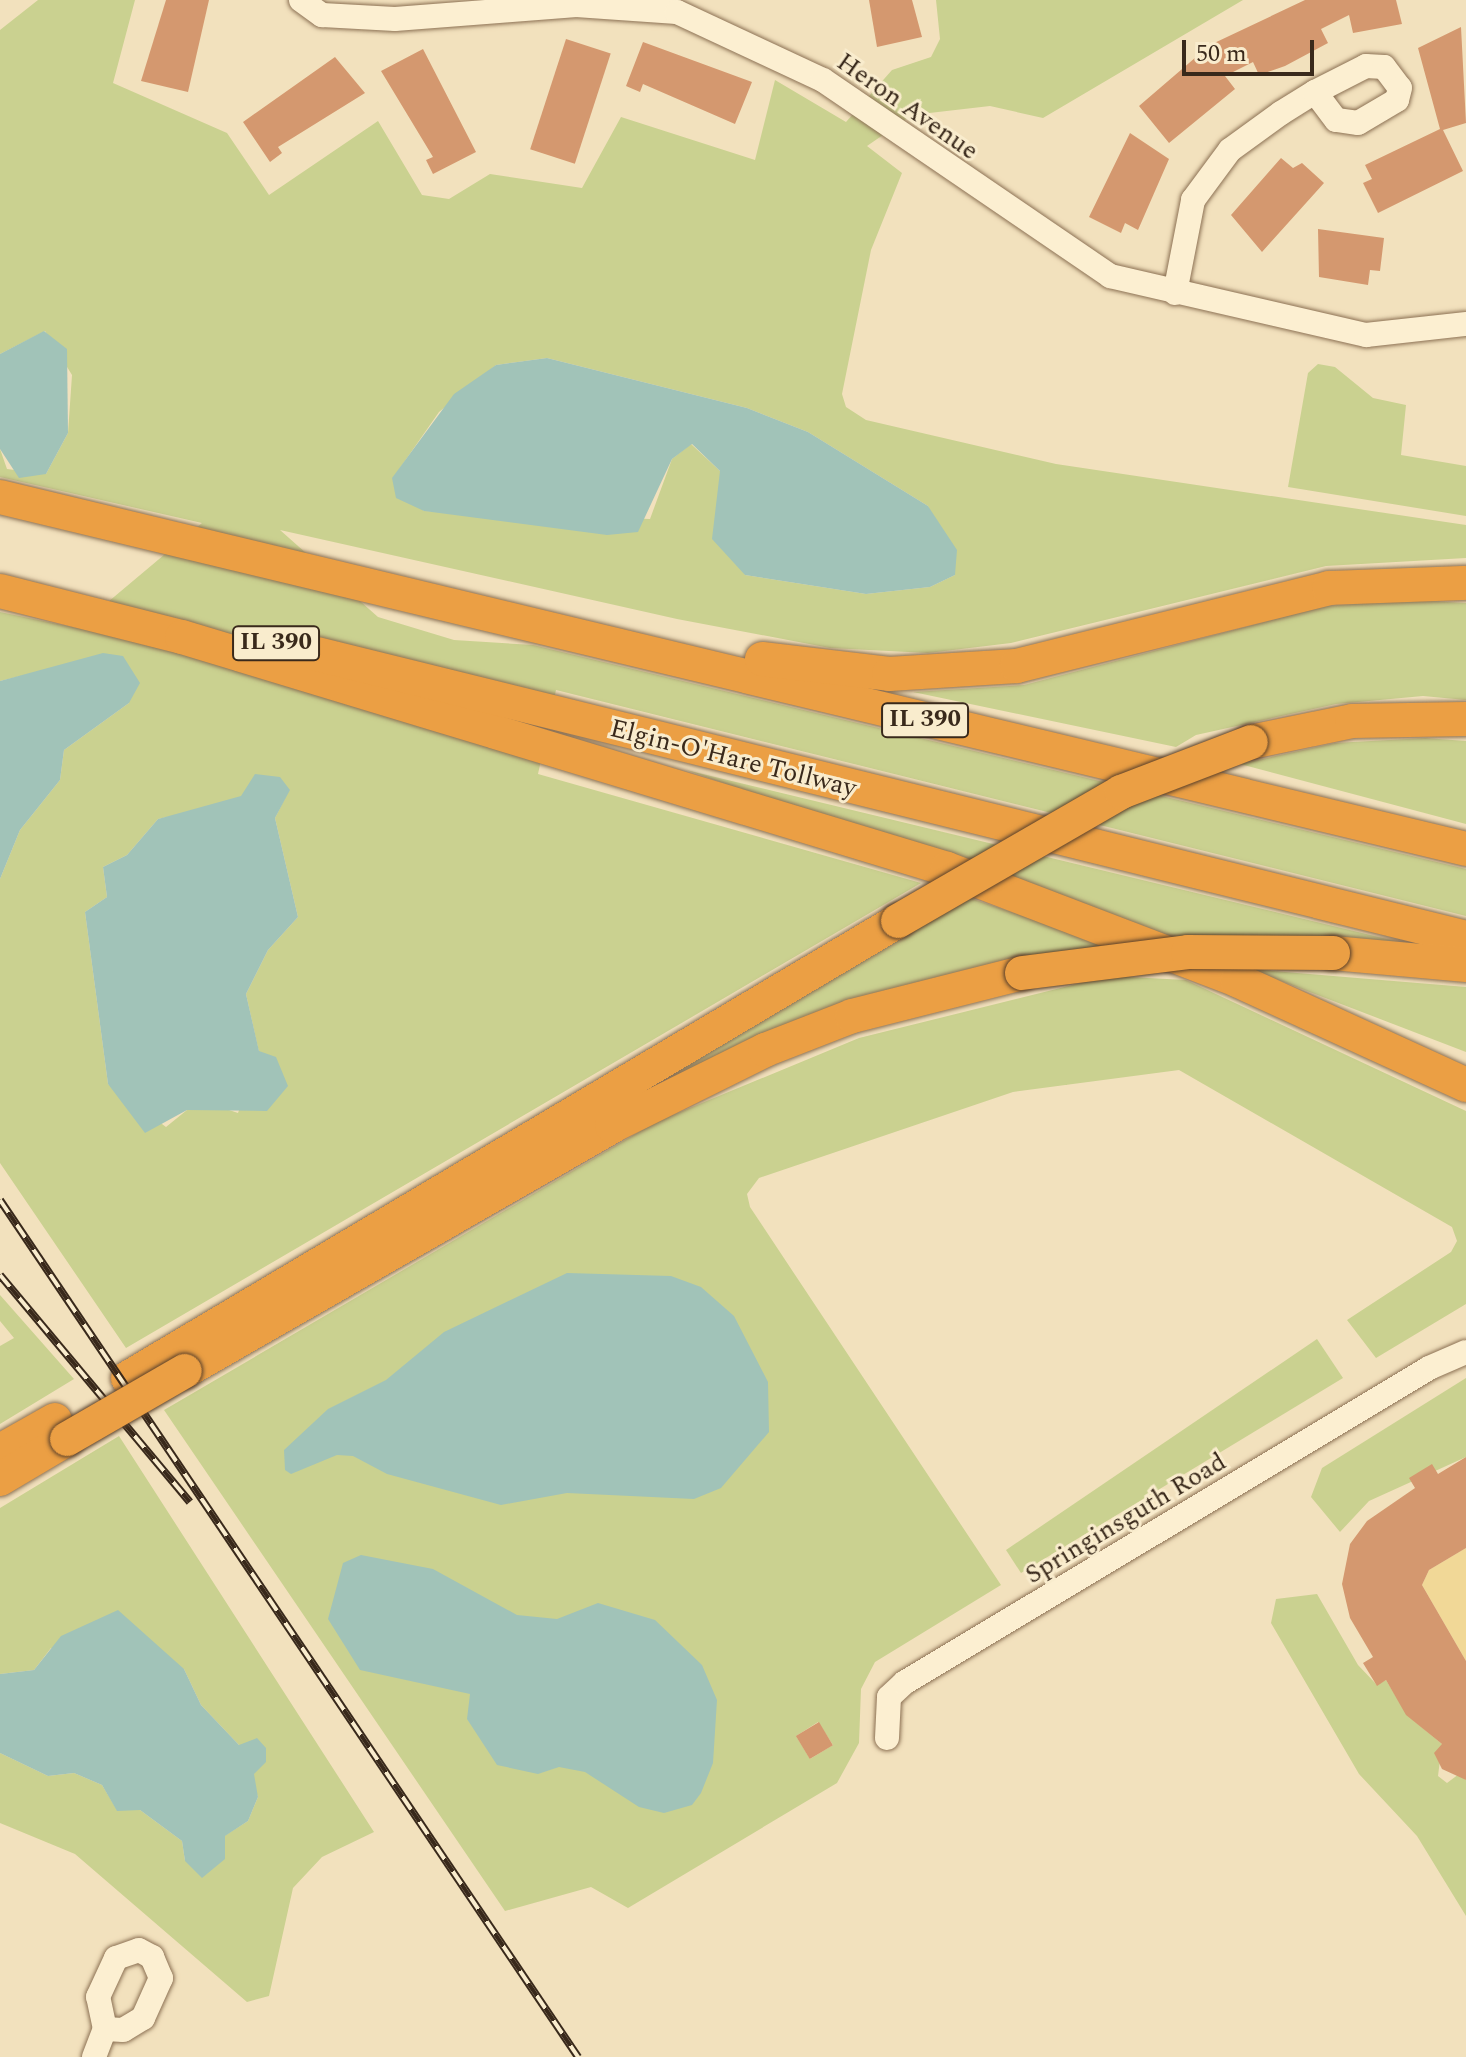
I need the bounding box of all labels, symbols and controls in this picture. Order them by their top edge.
scale bar [1186,24,1318,74]
text: 50 m [1196,36,1247,72]
street label: Heron Avenue [830,47,984,167]
road number: IL 390 [232,623,320,663]
road number: IL 390 [881,700,969,740]
street label: Elgin-O'Hare Tollway [607,713,859,805]
street label: Springinsguth Road [1020,1447,1232,1591]

